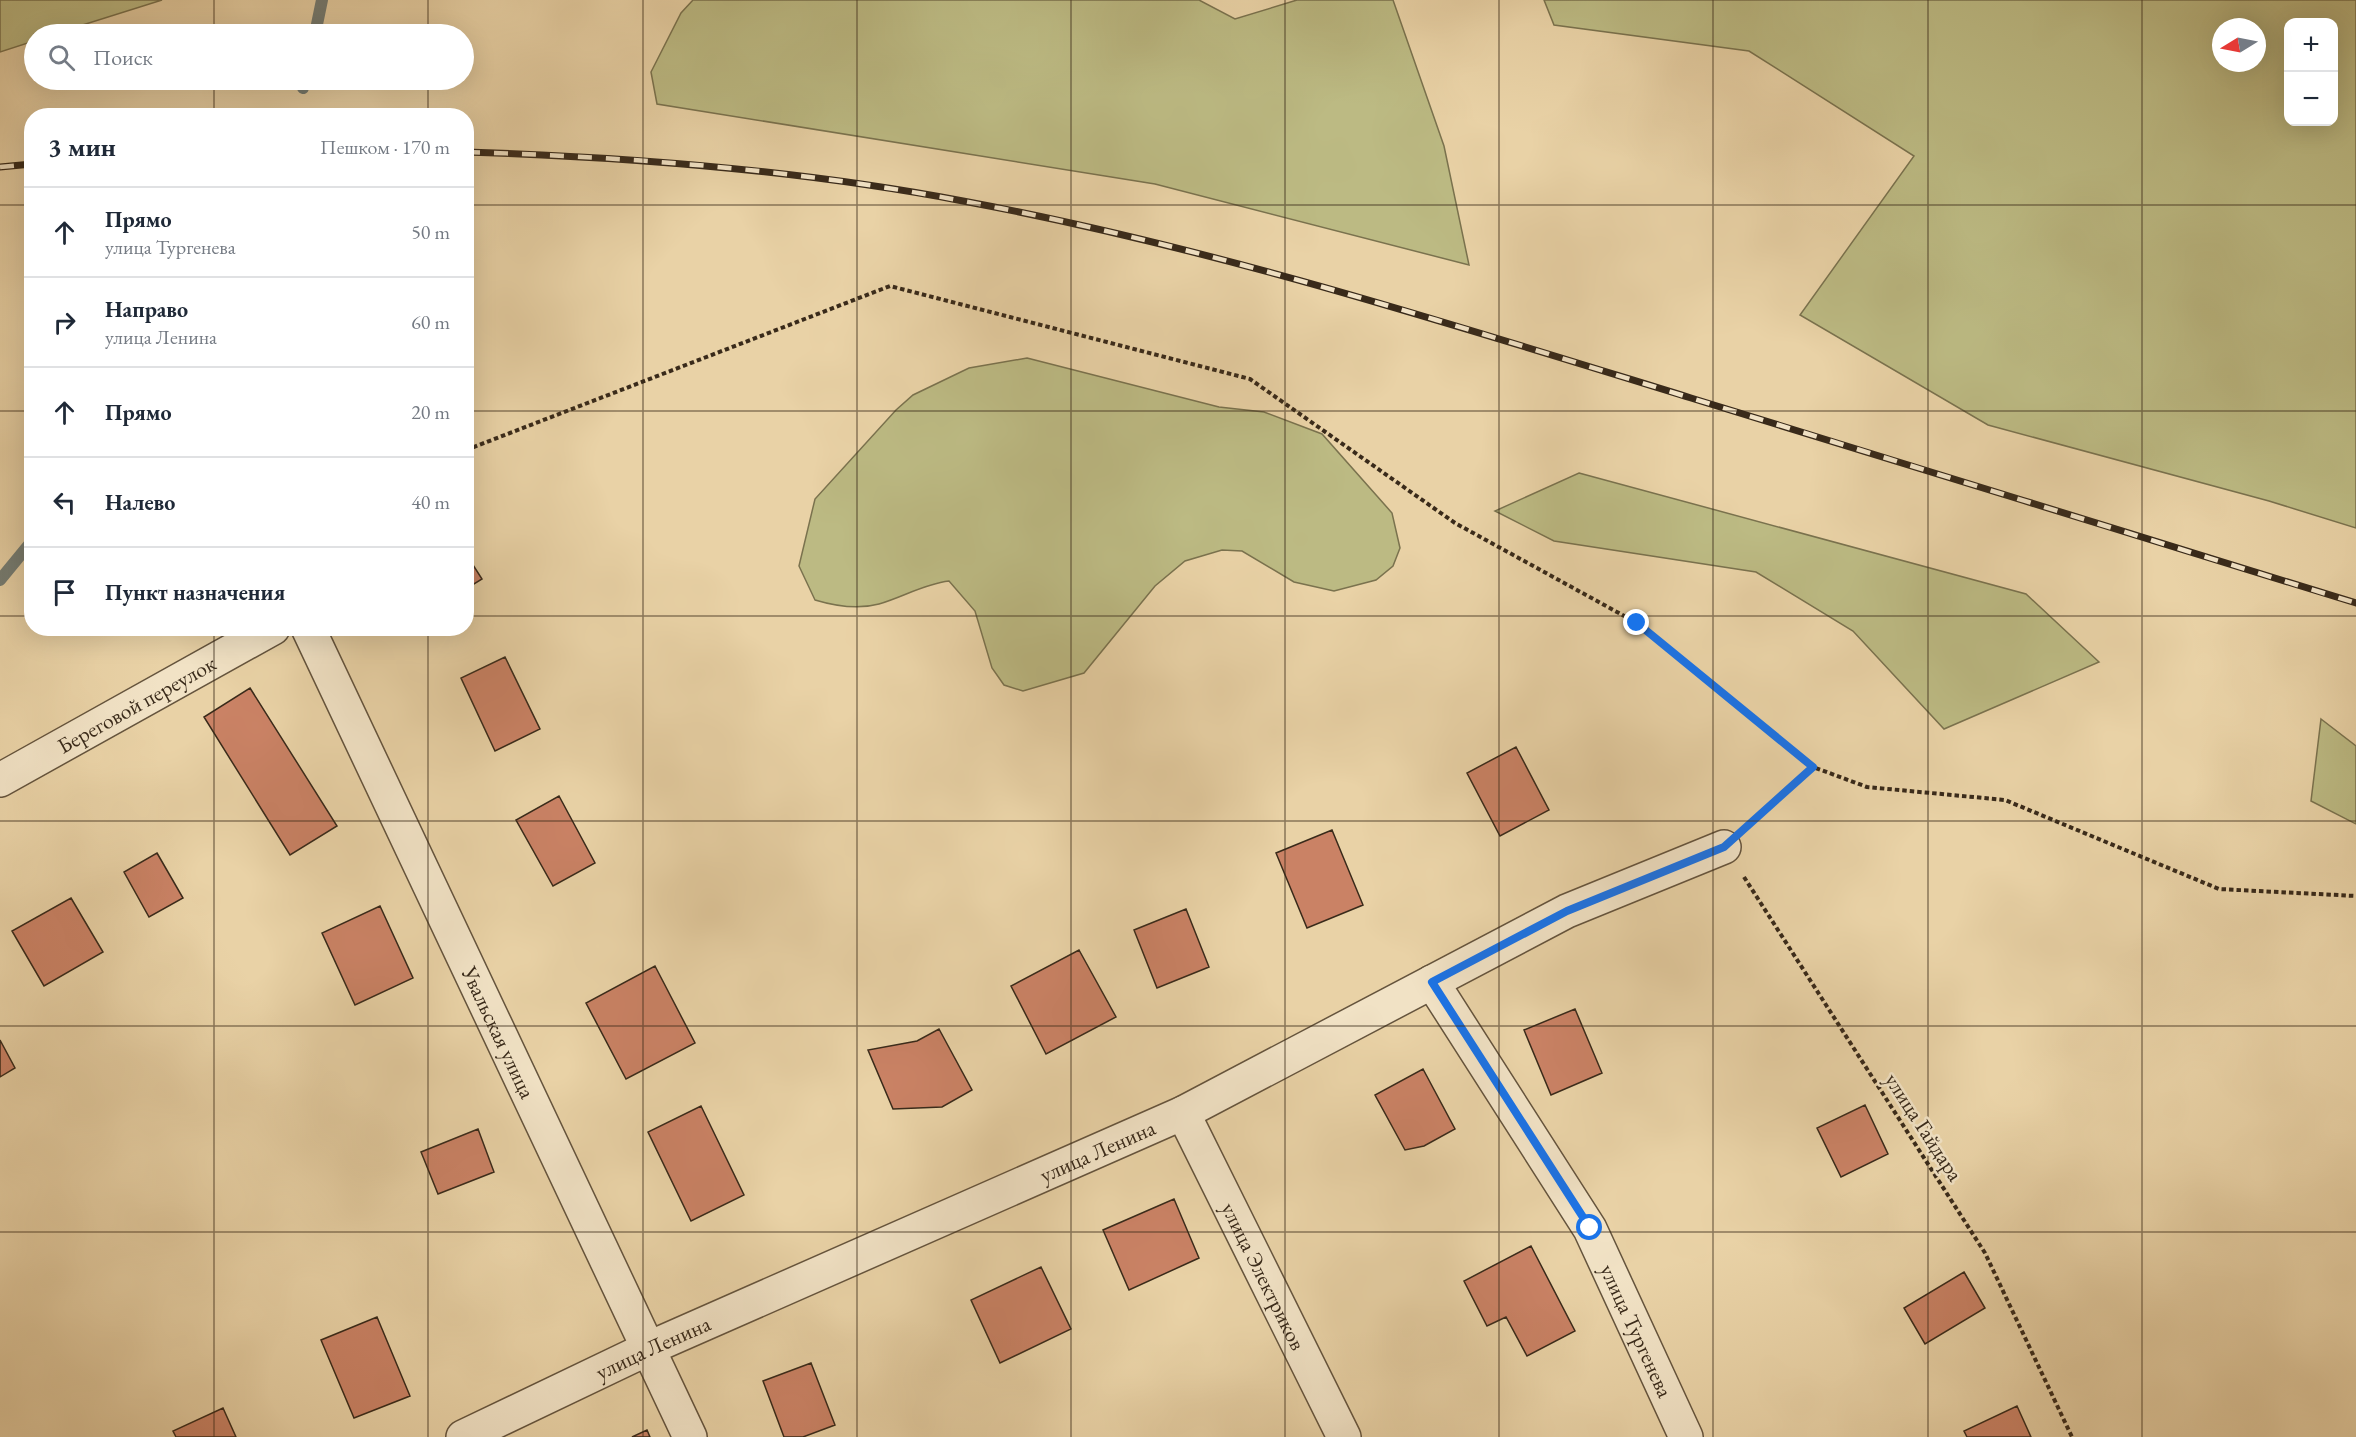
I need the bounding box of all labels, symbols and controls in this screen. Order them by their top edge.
north arrow [2212,18,2266,72]
map controls [2284,18,2338,126]
button: + [2284,18,2338,72]
search box [24,24,474,90]
icon: search [45,41,78,74]
text: Поиск [93,43,153,72]
button: − [2284,72,2338,126]
text: 3 мин [48,130,116,164]
text: Пешком · 170 m [320,134,450,160]
text: Прямо [105,205,172,234]
icon: ahead [48,216,81,249]
text: 50 m [411,219,450,245]
text: улица Тургенева [105,234,236,260]
text: Направо [105,295,188,324]
icon: right [48,306,81,339]
text: 60 m [411,309,450,335]
text: улица Ленина [105,324,217,350]
icon: ahead [48,396,81,429]
text: Прямо [105,398,172,427]
text: 20 m [411,399,450,425]
icon: left [48,486,81,519]
text: Налево [105,488,175,517]
text: 40 m [411,489,450,515]
icon: arrive [48,576,81,609]
text: Пункт назначения [105,578,285,607]
route end [1623,609,1649,635]
street label: Береговой переулок [52,648,221,760]
street label: Увальская улица [455,961,543,1103]
street label: улица Гайдара [1878,1067,1970,1187]
street label: улица Ленина [1035,1113,1160,1189]
street label: улица Электриков [1215,1197,1313,1355]
route start [1576,1214,1602,1240]
street label: улица Тургенева [1594,1259,1680,1402]
street label: улица Ленина [591,1308,715,1386]

